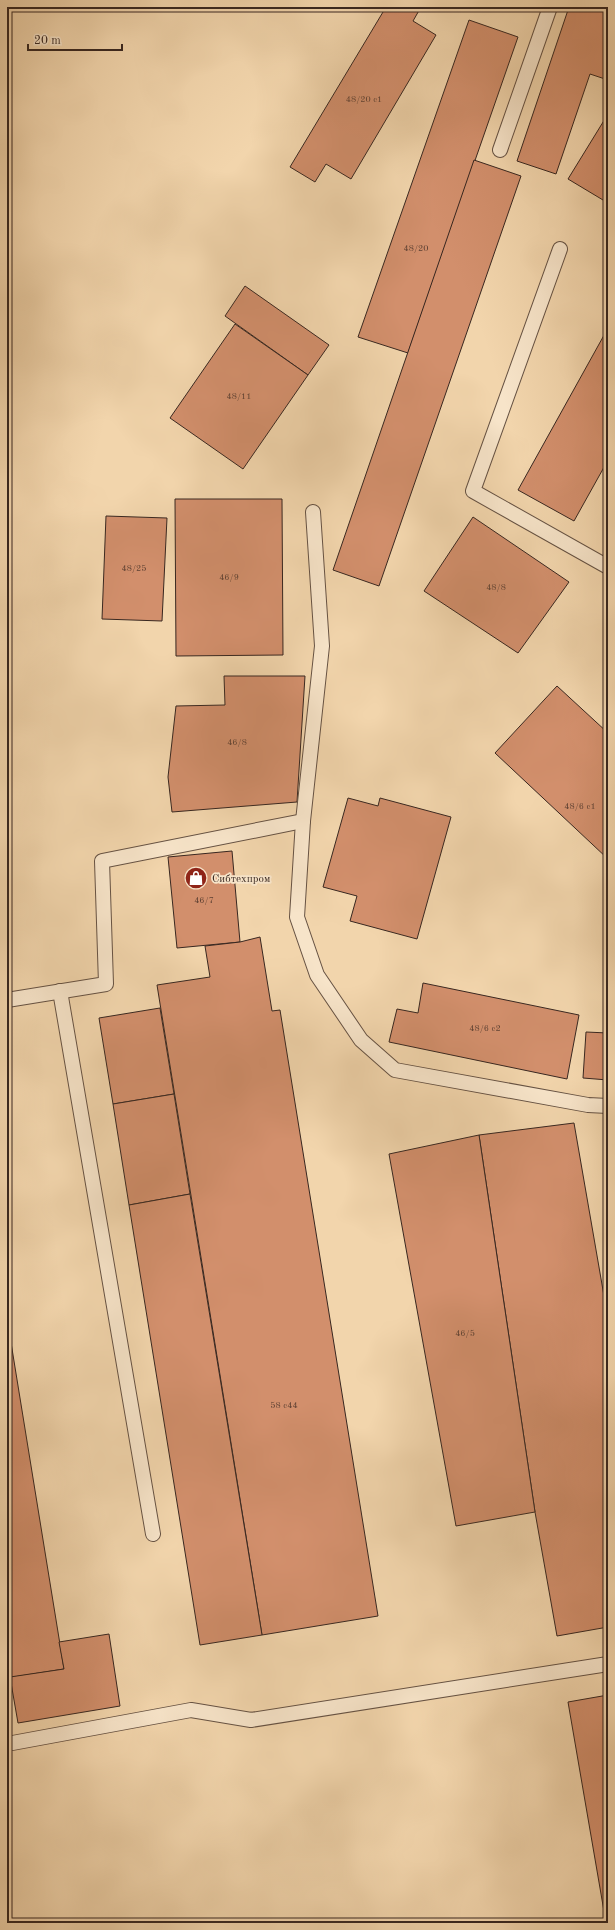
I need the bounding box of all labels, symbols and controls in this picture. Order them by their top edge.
scale bar [28,26,122,52]
text: 20 m [34,35,61,47]
house number: 48/20 с1 [346,95,382,104]
house number: 48/20 [404,244,428,253]
house number: 48/11 [227,392,251,401]
house number: 48/25 [122,564,146,573]
house number: 46/9 [219,573,239,582]
house number: 48/8 [486,583,506,592]
house number: 46/8 [227,738,247,747]
house number: 48/6 с1 [564,802,596,811]
shop icon: Сибтехпром [183,865,209,891]
place label: Сибтехпром [212,874,270,885]
house number: 46/7 [194,896,214,905]
house number: 48/6 с2 [469,1024,501,1033]
house number: 46/5 [455,1329,475,1338]
house number: 58 с44 [270,1401,298,1410]

